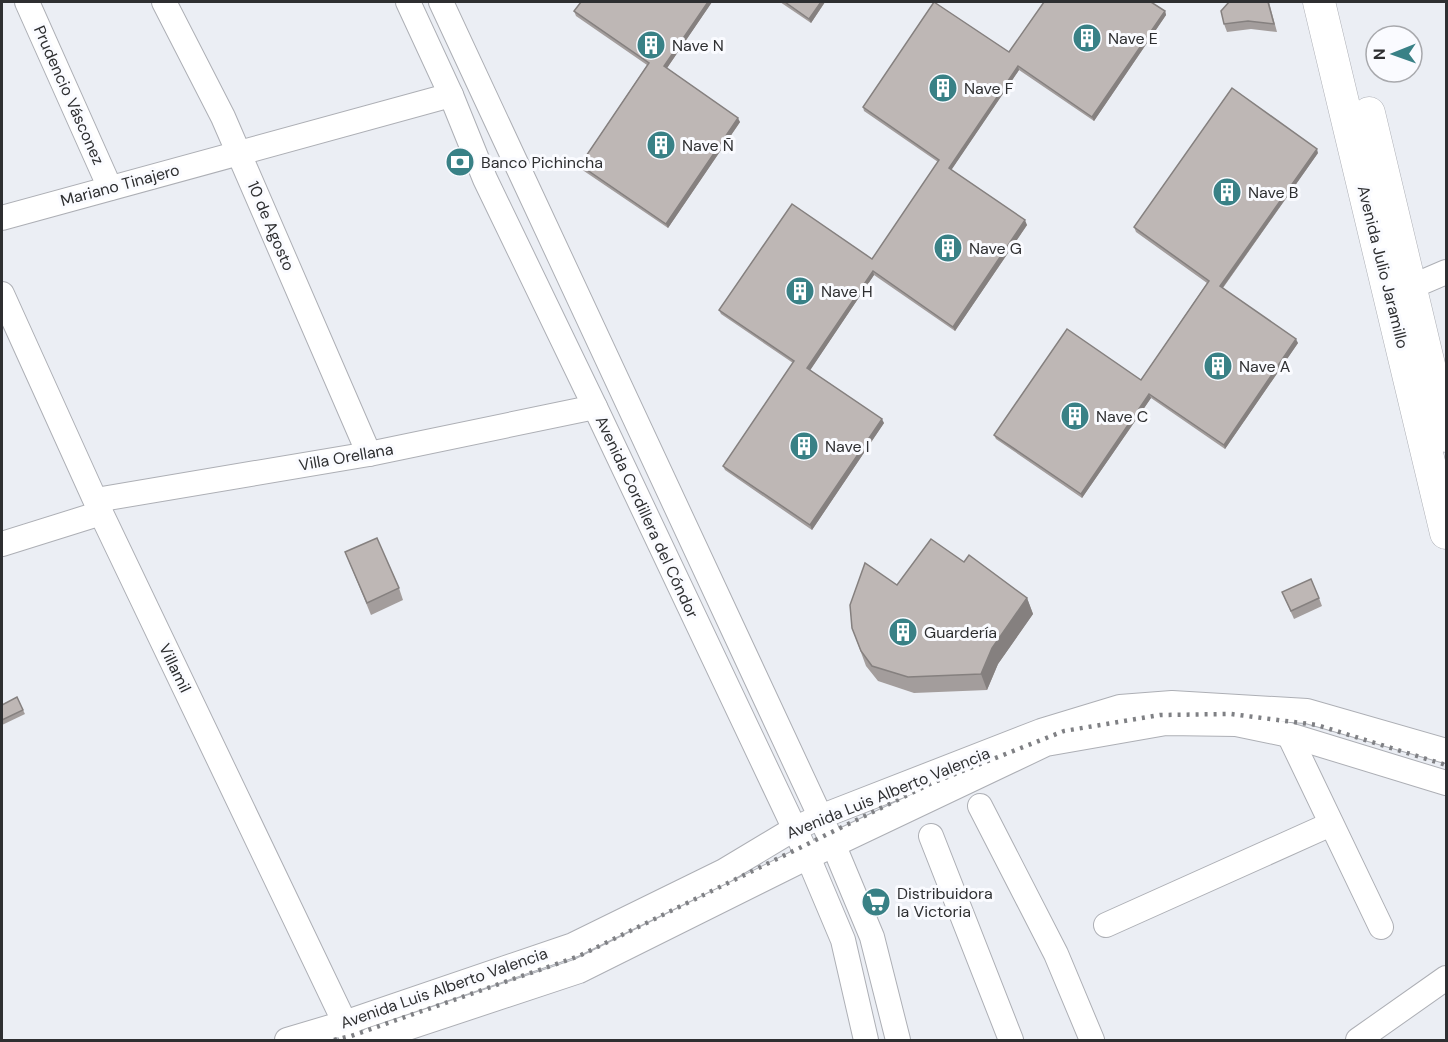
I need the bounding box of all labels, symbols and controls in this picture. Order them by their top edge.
street label: Prudencio Vásconez [29,22,109,168]
building icon: Nave E [1071,22,1103,54]
north arrow [1364,24,1424,84]
place label: Nave E [1108,28,1158,49]
building icon: Nave N [635,29,667,61]
place label: Nave N [672,35,724,56]
text: N [1369,48,1390,60]
building icon: Nave F [927,72,959,104]
place label: Nave F [964,78,1014,99]
building icon: Nave Ñ [645,129,677,161]
place label: Nave Ñ [682,135,734,156]
bank icon: Banco Pichincha [444,146,476,178]
place label: Banco Pichincha [481,152,603,173]
street label: Mariano Tinajero [58,159,182,211]
building icon: Nave B [1211,176,1243,208]
street label: 10 de Agosto [243,178,299,274]
place label: Nave B [1248,182,1298,203]
street label: Avenida Julio Jaramillo [1353,183,1413,351]
building icon: Nave G [932,232,964,264]
place label: Nave G [969,238,1022,259]
building icon: Nave H [784,275,816,307]
place label: Nave H [821,281,873,302]
building icon: Nave A [1202,350,1234,382]
place label: Nave A [1239,356,1291,377]
building icon: Nave C [1059,400,1091,432]
place label: Nave C [1096,406,1148,427]
street label: Avenida Cordillera del Cóndor [591,412,703,622]
building icon: Nave I [788,430,820,462]
place label: Nave I [825,436,870,457]
street label: Villa Orellana [297,438,395,476]
building icon: Guardería [887,616,919,648]
place label: Guardería [924,622,997,643]
street label: Villamil [154,640,196,696]
street label: Avenida Luis Alberto Valencia [783,742,993,844]
place label: Distribuidora la Victoria [897,883,993,922]
supermarket icon: Distribuidora la Victoria [860,886,892,918]
street label: Avenida Luis Alberto Valencia [338,943,550,1033]

